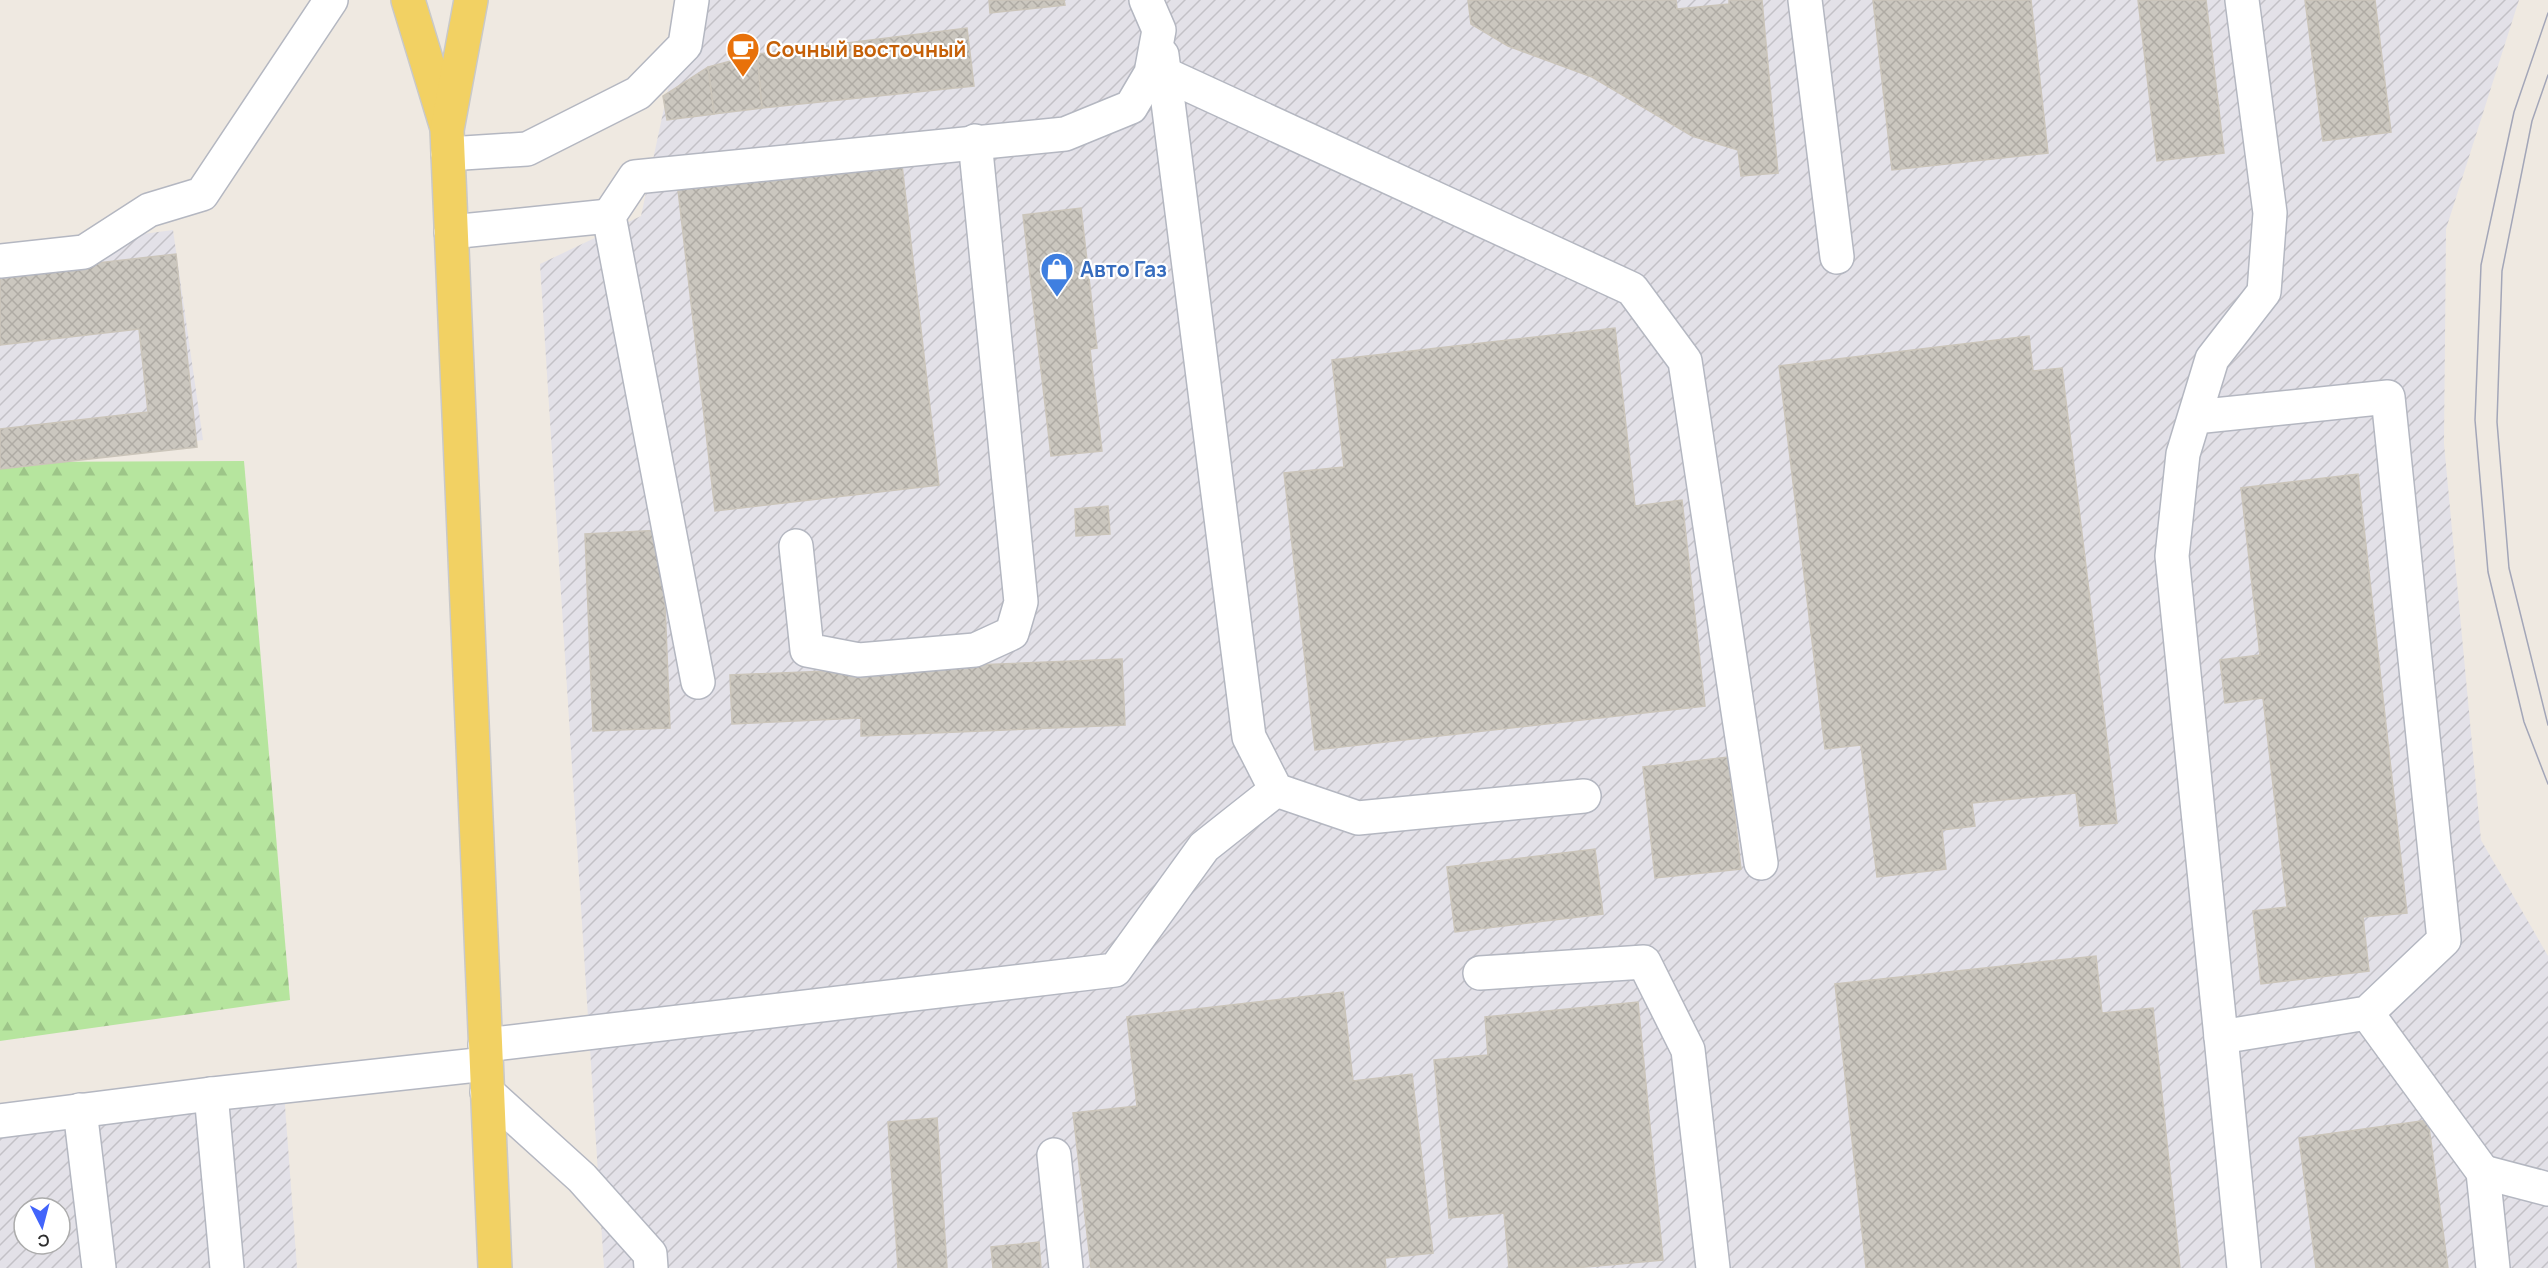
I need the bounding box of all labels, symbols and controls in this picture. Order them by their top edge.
cafe icon: Сочный восточный [725,31,761,78]
place label: Сочный восточный [766,35,966,63]
shop icon: Авто Газ [1039,251,1075,298]
place label: Авто Газ [1080,255,1167,283]
north arrow [12,1196,72,1256]
text: С [36,1229,51,1252]

